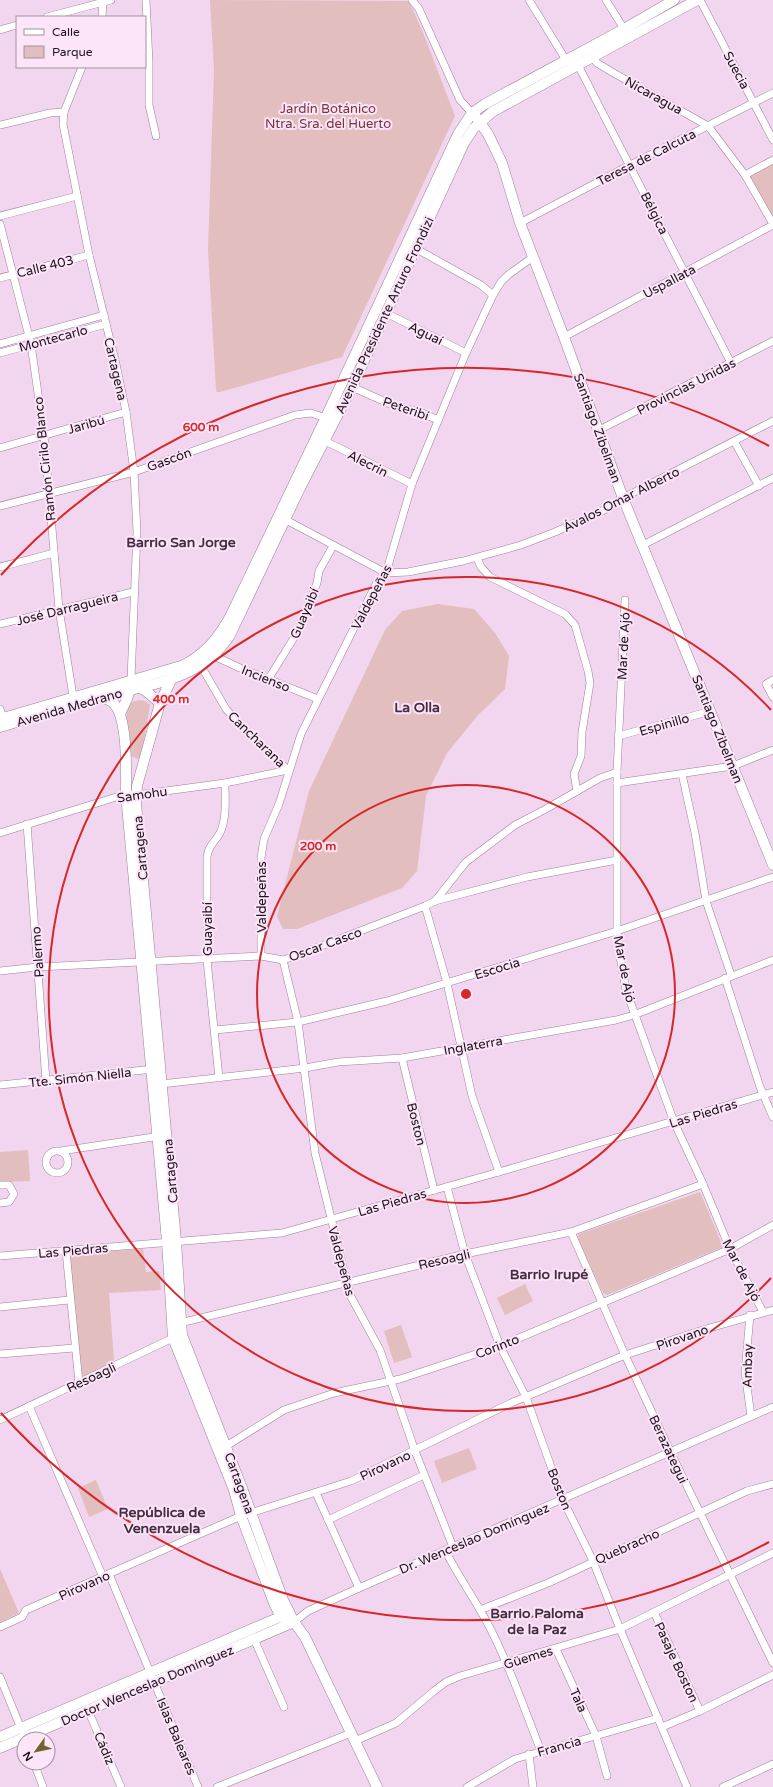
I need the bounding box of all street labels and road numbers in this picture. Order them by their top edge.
street label: Suecia [720,49,753,92]
street label: Nicaragua [622,73,685,118]
street label: Teresa de Calcuta [594,126,699,190]
street label: Bélgica [637,190,672,237]
street label: Avenida Presidente Arturo Frondizi [332,214,438,416]
street label: Calle 403 [15,252,75,282]
street label: Uspallata [640,261,699,302]
street label: Aguaí [406,319,445,349]
street label: Montecarlo [17,322,90,356]
street label: Cartagena [100,336,130,402]
street label: Provincias Unidas [634,355,739,419]
street label: Santiago Zibelman [570,371,624,485]
street label: Peteribí [380,394,431,424]
street label: Ramón Cirilo Blanco [31,396,59,522]
street label: Jaribú [66,412,107,438]
street label: Gascón [145,445,194,475]
street label: Alecrin [345,447,390,481]
street label: Ávalos Omar Alberto [561,464,682,536]
street label: Valdepeñas [348,562,396,633]
street label: Guayaibí [287,585,323,641]
street label: José Darragueira [15,589,120,629]
street label: Mar de Ajó [614,612,634,680]
street label: Incienso [239,662,292,696]
street label: Santiago Zibelman [688,673,746,786]
street label: Avenida Medrano [14,685,124,731]
street label: Cancharana [224,708,288,771]
street label: Espinillo [637,710,691,740]
street label: Samohu [116,784,168,806]
street label: Cartagena [130,815,152,881]
street label: Valdepeñas [254,861,270,933]
street label: Guayaibí [200,902,216,956]
street label: Oscar Casco [287,924,364,966]
street label: Palermo [28,926,48,978]
street label: Mar de Ajó [610,934,638,1004]
street label: Escocia [473,954,522,983]
street label: Inglaterra [442,1033,504,1059]
street label: Tte. Simón Niella [28,1065,132,1091]
street label: Las Piedras [667,1096,739,1132]
street label: Boston [403,1101,429,1147]
street label: Cartagena [160,1138,182,1204]
street label: Las Piedras [356,1186,428,1220]
street label: Valdepeñas [324,1225,358,1298]
street label: Mar de Ajó [719,1237,764,1304]
street label: Las Piedras [37,1240,109,1262]
street label: Resoagli [417,1246,472,1274]
street label: Pirovano [654,1321,711,1354]
street label: Corinto [473,1331,522,1363]
street label: Ambay [740,1344,756,1388]
street label: Resoagli [64,1360,119,1396]
street label: Berazategui [645,1413,691,1486]
street label: Pirovano [357,1447,414,1485]
street label: Cartagena [221,1450,258,1516]
street label: Boston [543,1466,575,1513]
street label: Dr. Wenceslao Domínguez [397,1500,552,1578]
street label: Quebracho [593,1526,662,1568]
street label: Pirovano [56,1568,113,1604]
street label: Pasaje Boston [650,1620,702,1705]
street label: Doctor Wenceslao Domínguez [59,1642,236,1730]
street label: Güemes [502,1643,555,1673]
street label: Tala [566,1686,591,1715]
street label: Islas Baleares [153,1695,200,1778]
street label: Cádiz [90,1729,118,1767]
street label: Francia [535,1733,583,1761]

